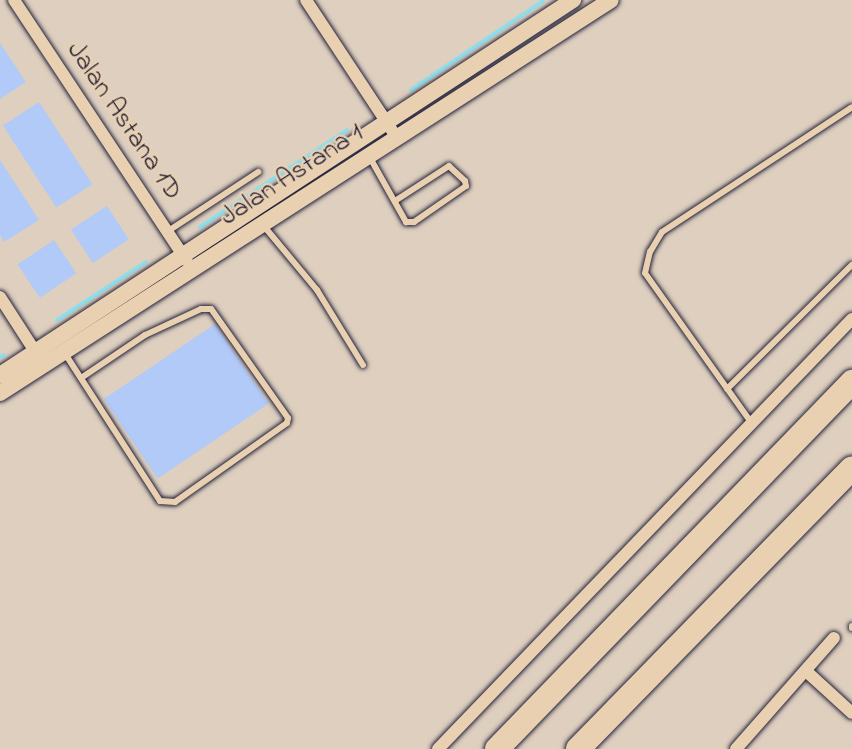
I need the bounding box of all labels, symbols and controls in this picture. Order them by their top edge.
street label: Jalan Astana 1D [59,36,189,206]
street label: Jalan Astana 1 [214,117,370,233]

